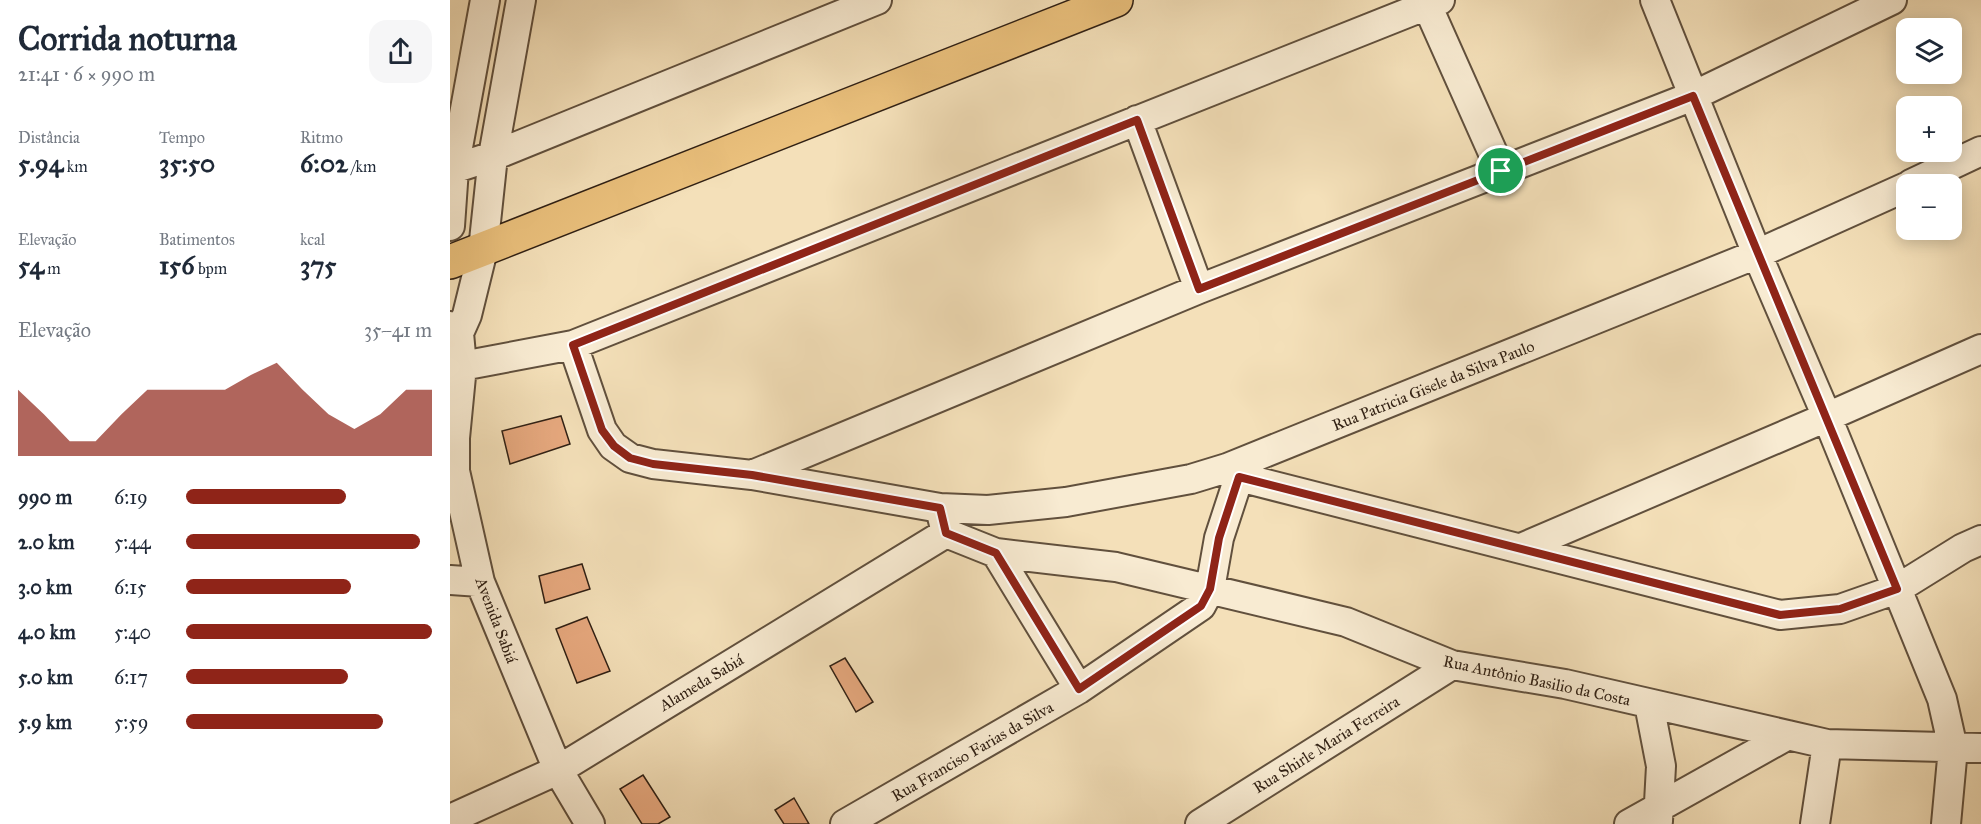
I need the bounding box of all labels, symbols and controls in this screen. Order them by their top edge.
map controls [1896,18,1962,240]
button: layers [1896,18,1962,84]
text: Corrida noturna [18,19,237,59]
button: share [369,20,432,83]
text: 21:41 · 6 × 990 m [18,62,155,86]
button: + [1896,96,1962,162]
text: Distância [18,128,80,147]
text: Tempo [159,128,205,147]
text: Ritmo [300,128,343,147]
pin [1475,145,1526,196]
text: 5.94 [18,147,63,179]
text: 35:50 [159,147,215,179]
text: 6:02 [300,147,348,179]
icon: arrive [1484,154,1517,187]
text: km [63,157,88,176]
text: /km [348,157,376,176]
button: − [1896,174,1962,240]
text: Elevação [18,230,76,249]
text: Batimentos [159,230,235,249]
text: kcal [300,230,325,249]
text: 54 [18,249,44,281]
text: 156 [159,249,195,281]
text: 375 [300,249,336,281]
text: m [44,259,61,278]
text: bpm [195,259,227,278]
text: Elevação [18,318,91,342]
text: 35–41 m [364,318,432,342]
street label: Rua Patricia Gisele da Silva Paulo [1329,336,1537,435]
text: 990 m [18,485,72,509]
text: 6:19 [114,485,148,509]
text: 2.0 km [18,530,74,554]
text: 5:44 [114,530,151,554]
street label: Avenida Sabiá [471,574,522,666]
text: 3.0 km [18,575,72,599]
text: 6:15 [114,575,146,599]
text: 4.0 km [18,620,76,644]
text: 5:40 [114,620,151,644]
street label: Alameda Sabiá [655,650,747,716]
street label: Rua Antônio Basilio da Costa [1441,651,1633,710]
text: 5.0 km [18,665,73,689]
text: 6:17 [114,665,148,689]
street label: Rua Shirle Maria Ferreira [1250,691,1403,797]
street label: Rua Franciso Farias da Silva [888,697,1057,806]
text: 5.9 km [18,710,72,734]
text: 5:59 [114,710,148,734]

